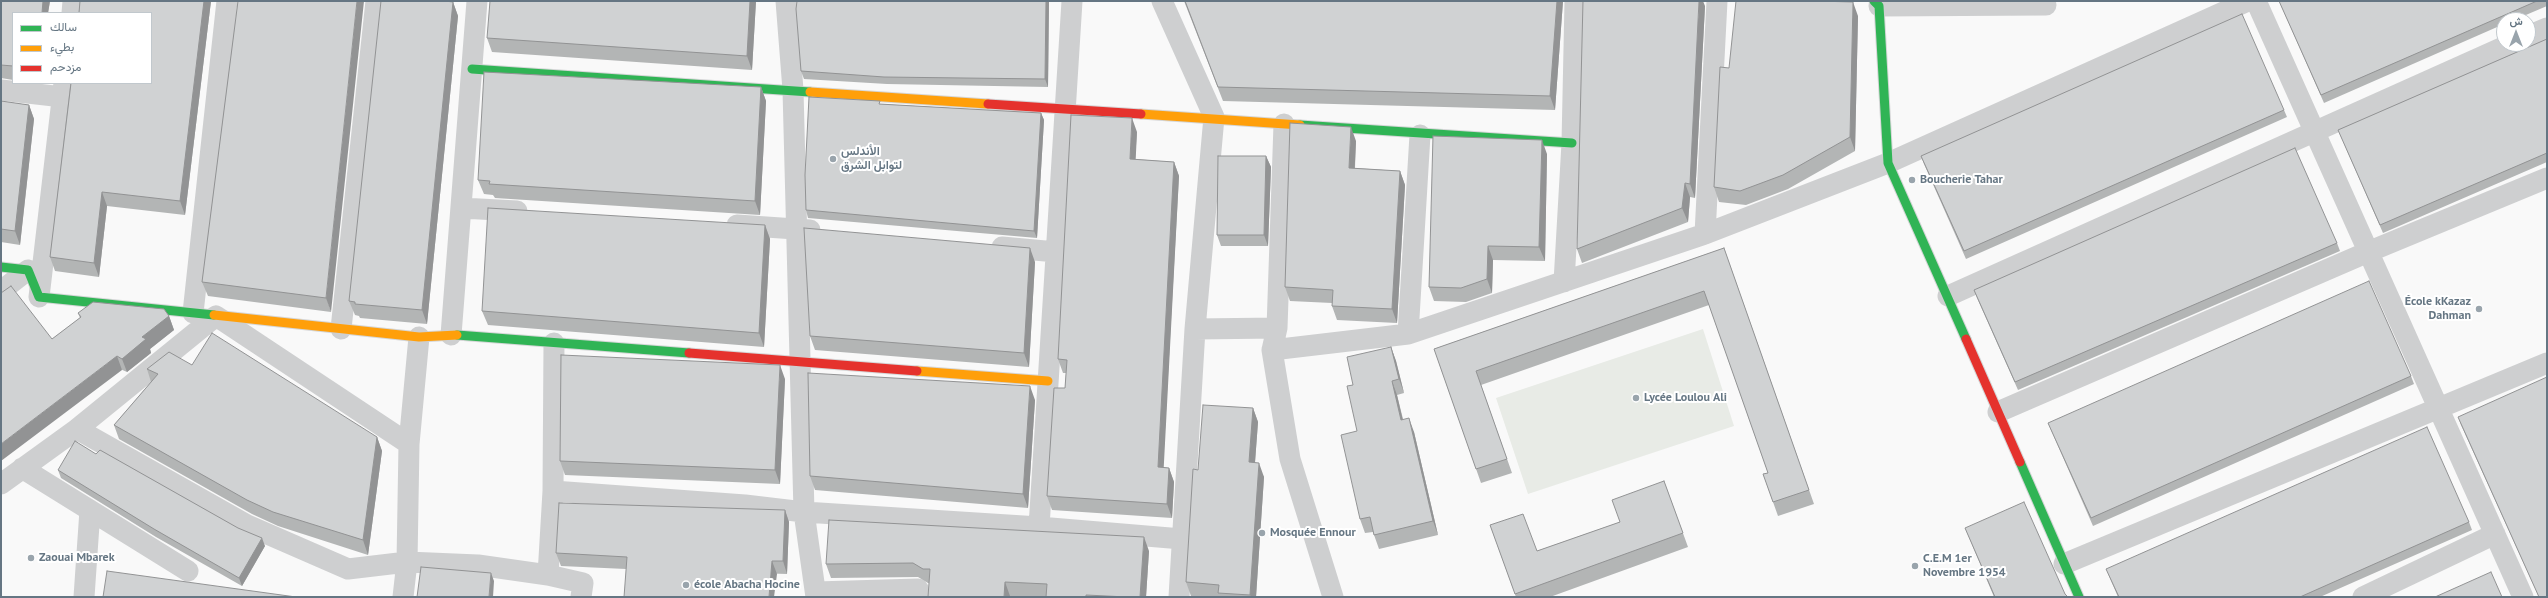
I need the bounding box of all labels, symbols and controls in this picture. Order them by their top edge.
legend [12,12,152,84]
north arrow [2496,12,2536,52]
text: ش [2509,14,2523,28]
text: سالك [50,19,77,34]
text: بطيء [50,39,74,54]
text: مزدحم [50,59,81,74]
place label: الأندلس لتوابل الشرق [841,145,902,173]
marker: الأندلس لتوابل الشرق [828,154,838,164]
place label: Boucherie Tahar [1920,173,2003,187]
marker: Boucherie Tahar [1907,175,1917,185]
place label: École kKazaz Dahman [2405,295,2471,323]
marker: École kKazaz Dahman [2474,304,2484,314]
place label: Lycée Loulou Ali [1644,391,1727,405]
marker: Lycée Loulou Ali [1631,393,1641,403]
place label: Mosquée Ennour [1270,526,1356,540]
marker: Mosquée Ennour [1257,528,1267,538]
place label: Zaouai Mbarek [39,551,115,565]
place label: C.E.M 1er Novembre 1954 [1923,552,2006,580]
marker: Zaouai Mbarek [26,553,36,563]
marker: C.E.M 1er Novembre 1954 [1910,561,1920,571]
place label: école Abacha Hocine [694,578,800,592]
marker: école Abacha Hocine [681,580,691,590]

